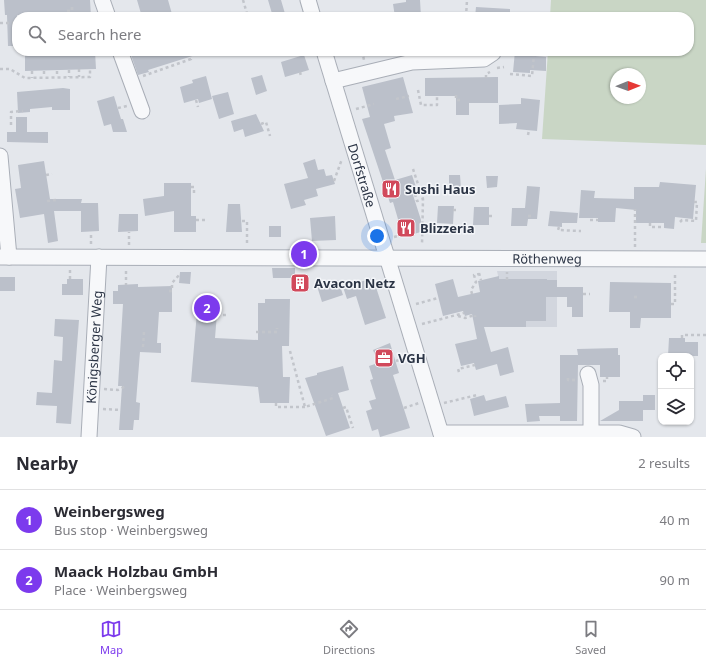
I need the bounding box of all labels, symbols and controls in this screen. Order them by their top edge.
search box [12,12,694,56]
icon: search [26,23,48,45]
text: Search here [58,24,141,44]
north arrow [610,68,646,104]
street label: Dorfstraße [344,141,380,210]
restaurant icon: Sushi Haus [380,178,402,200]
place label: Sushi Haus [405,180,476,198]
restaurant icon: Blizzeria [395,217,417,239]
place label: Blizzeria [420,219,474,237]
your location [367,226,387,246]
pin: 1 [291,239,317,269]
street label: Röthenweg [512,249,582,268]
building icon: Avacon Netz [289,272,311,294]
place label: Avacon Netz [314,274,395,292]
street label: Königsberger Weg [82,290,106,404]
pin: 2 [194,293,220,323]
office icon: VGH [373,347,395,369]
place label: VGH [398,349,426,367]
map controls [658,353,694,425]
button: locate [658,353,694,389]
button: layers [658,389,694,425]
text: Nearby [16,452,78,475]
text: 2 results [638,454,690,472]
text: Weinbergsweg [54,501,165,521]
text: 1 [25,511,33,529]
text: 40 m [660,511,690,529]
text: Bus stop · Weinbergsweg [54,521,208,539]
text: Maack Holzbau GmbH [54,561,218,581]
text: 2 [25,571,33,589]
text: 90 m [660,571,690,589]
text: Place · Weinbergsweg [54,581,187,599]
tab: Map [100,618,123,657]
tab: Directions [323,618,375,657]
tab: Saved [575,618,606,657]

